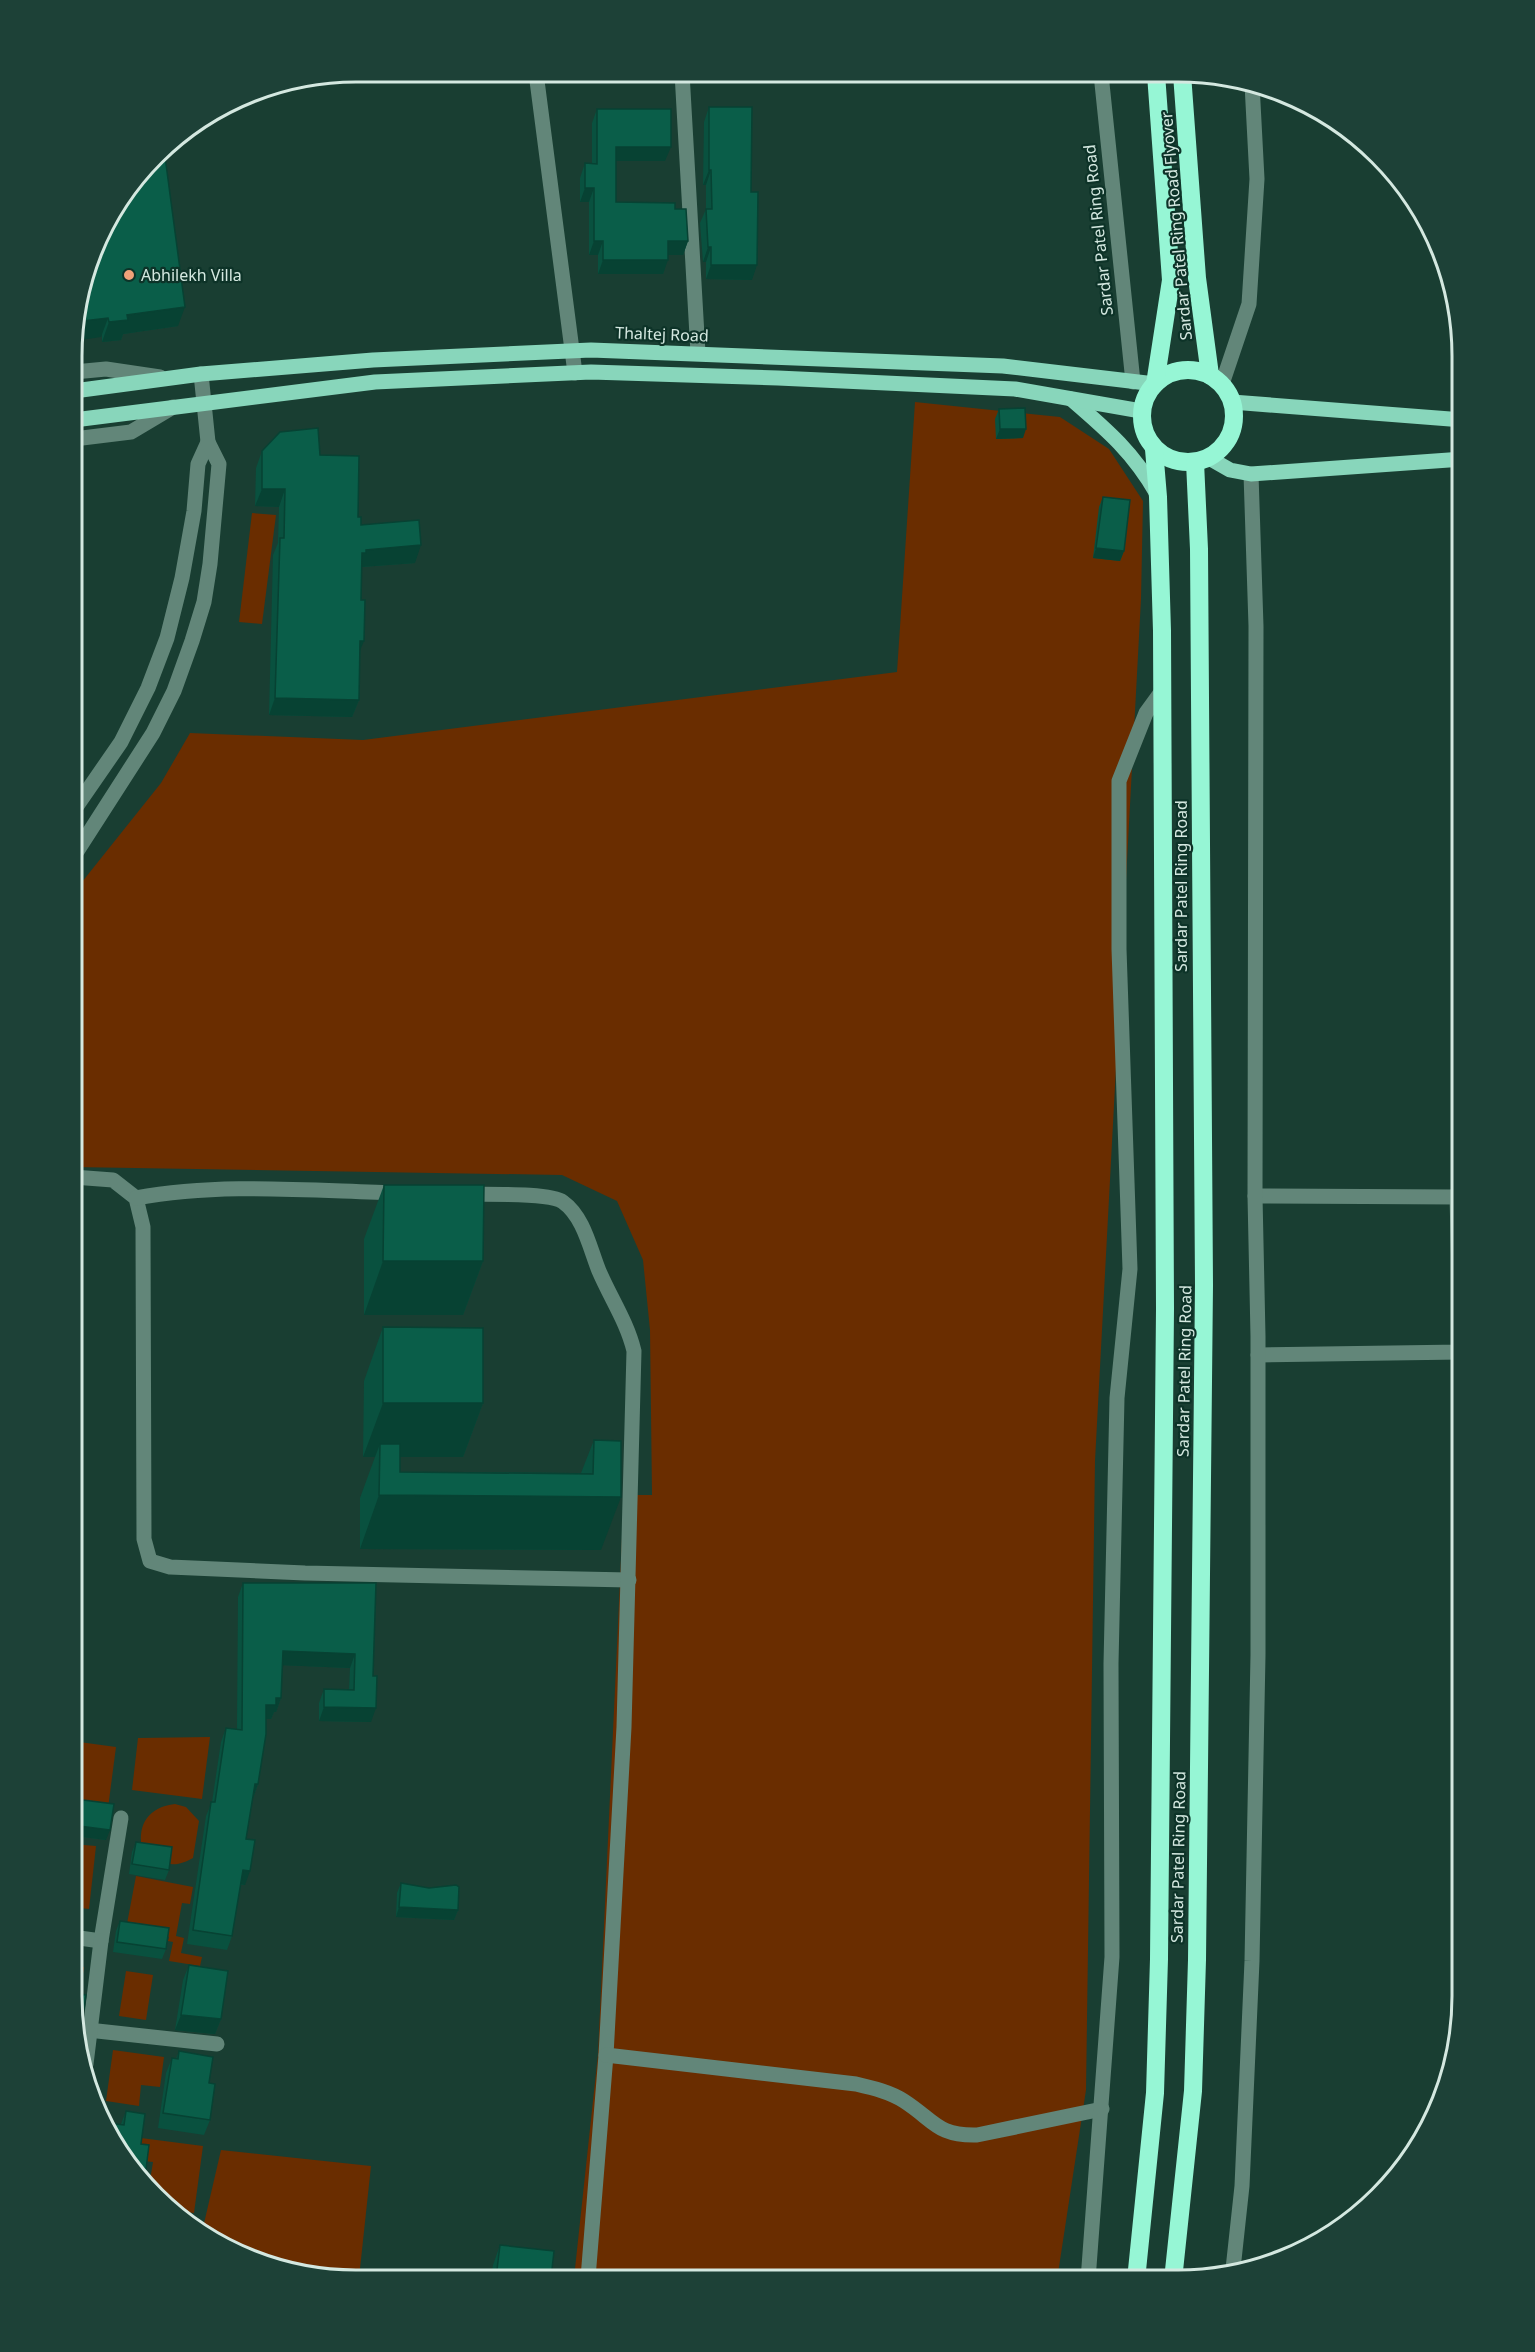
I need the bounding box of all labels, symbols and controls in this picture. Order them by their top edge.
street label: Sardar Patel Ring Road Flyover [1155,110,1197,341]
street label: Sardar Patel Ring Road [1078,143,1118,317]
place label: Abhilekh Villa [141,264,242,286]
marker: Abhilekh Villa [122,268,136,282]
street label: Thaltej Road [615,321,709,347]
street label: Sardar Patel Ring Road [1170,800,1192,972]
street label: Sardar Patel Ring Road [1172,1285,1196,1457]
street label: Sardar Patel Ring Road [1166,1771,1190,1943]

